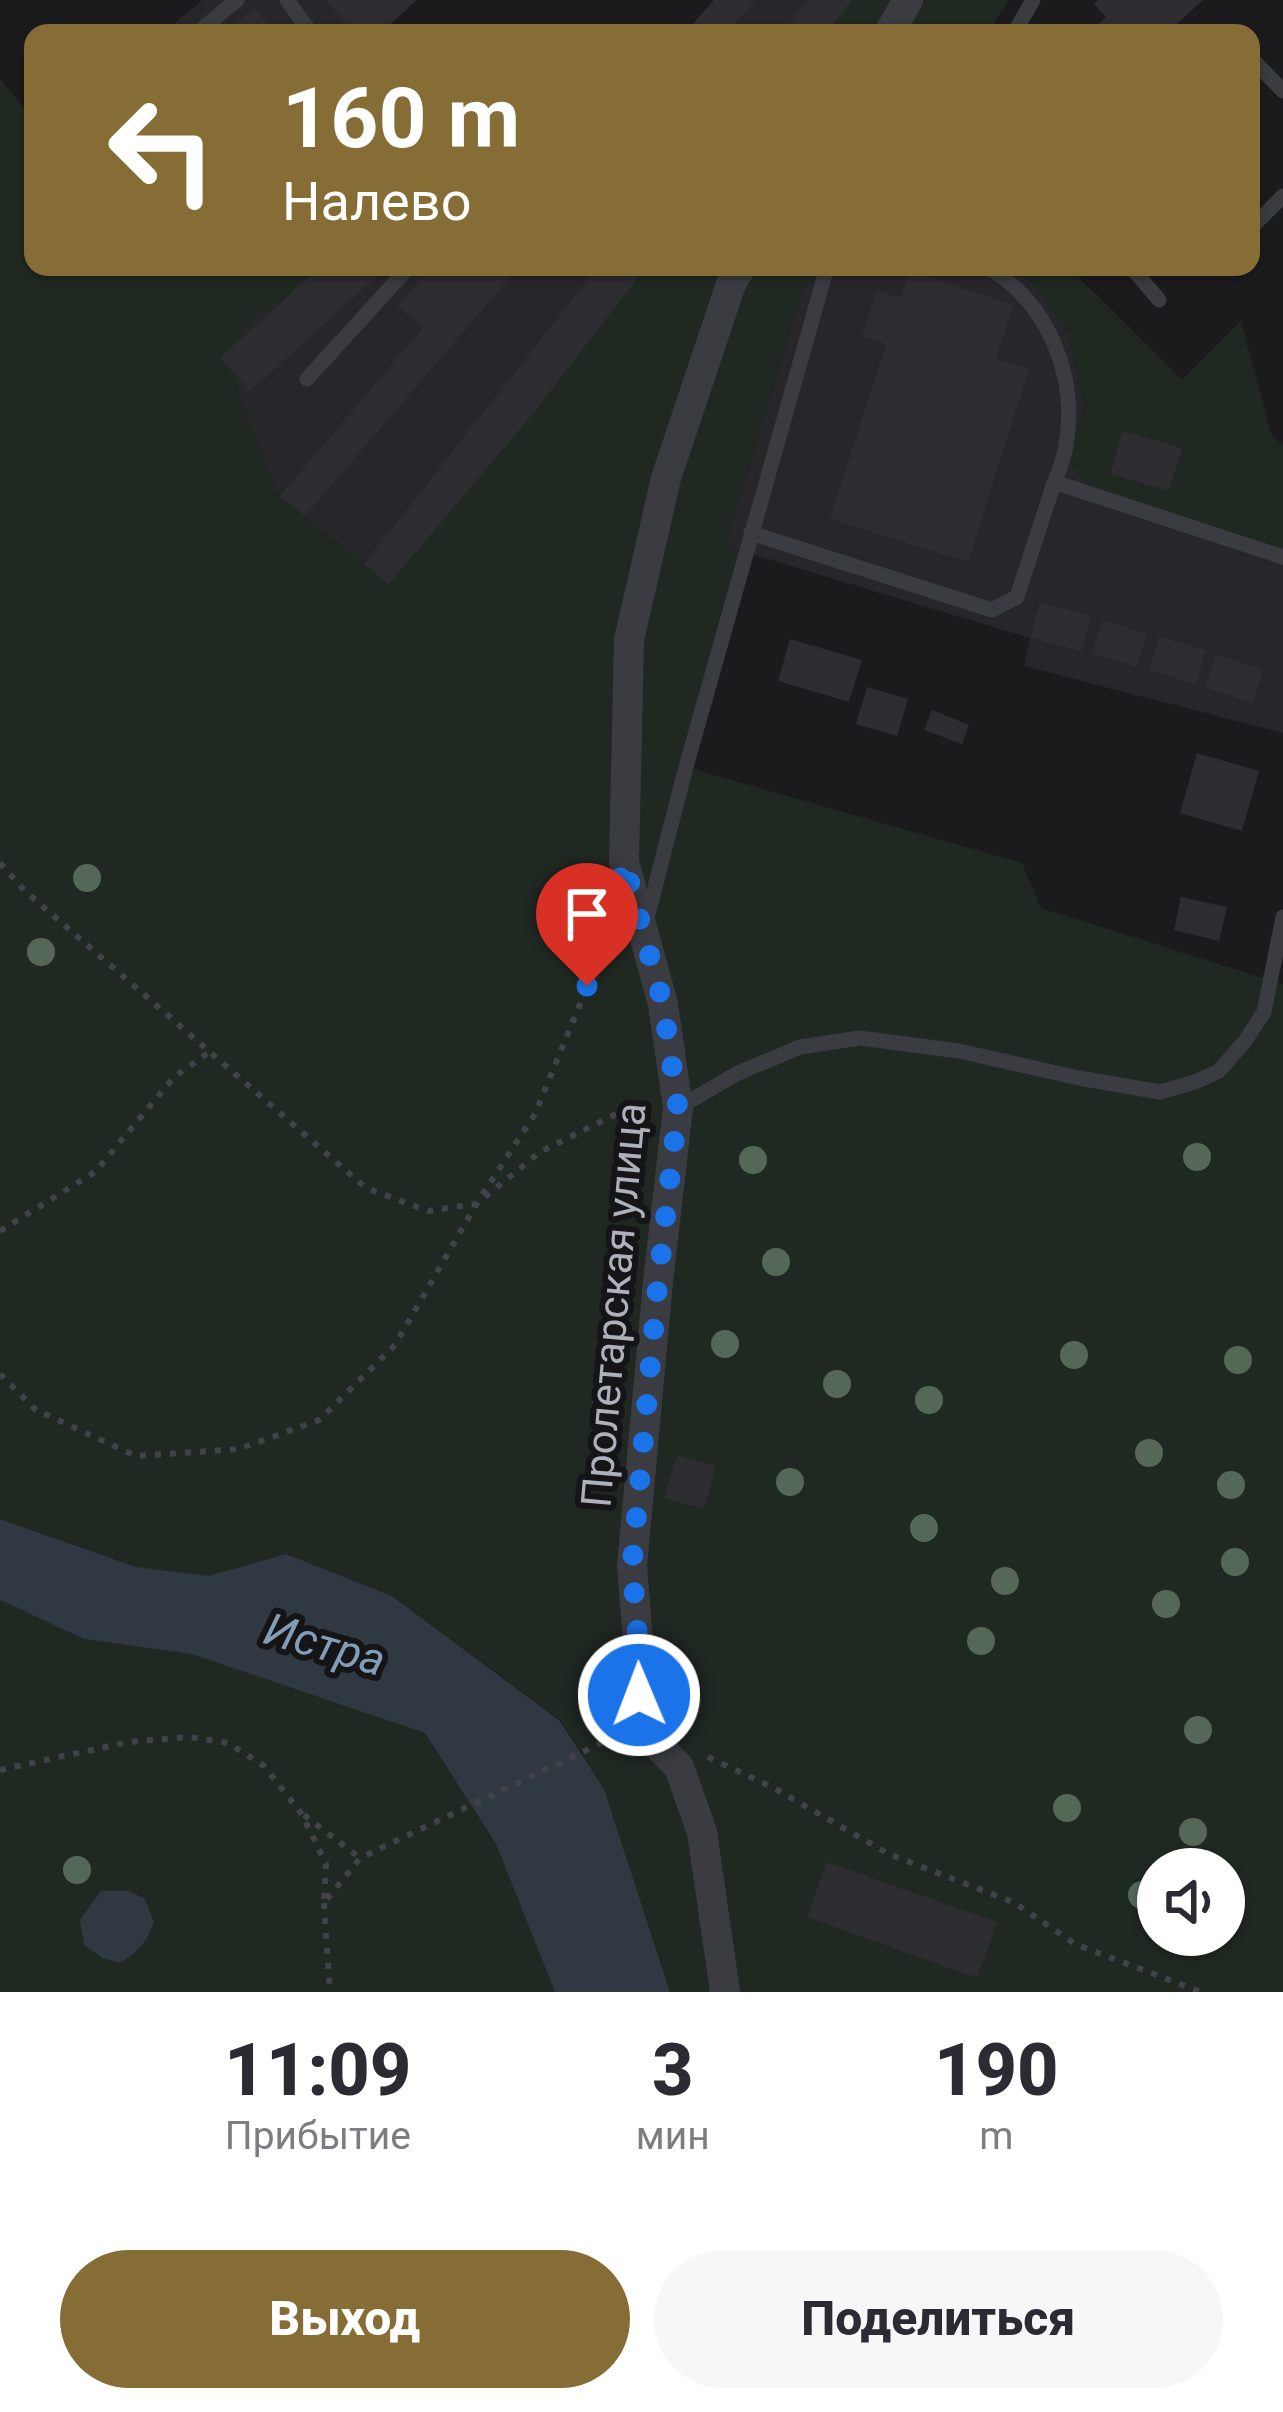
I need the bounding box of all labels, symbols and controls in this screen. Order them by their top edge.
text: 160 m [282,69,520,168]
icon: left [84,72,240,228]
text: Налево [282,170,471,233]
pin [536,863,638,986]
icon: arrive [554,881,620,947]
street label: Пролетарская улица [571,1101,656,1509]
water label: Истра [258,1602,391,1687]
position arrow [576,1632,702,1758]
map controls [1137,1848,1245,1956]
button: sound [1137,1848,1245,1956]
text: 11:09 [224,2028,411,2113]
text: 3 [652,2028,693,2113]
text: 190 [934,2028,1059,2113]
text: Прибытие [225,2113,411,2159]
text: мин [636,2113,710,2159]
text: m [979,2113,1013,2159]
button: Выход [60,2250,630,2388]
button: Поделиться [654,2250,1223,2388]

